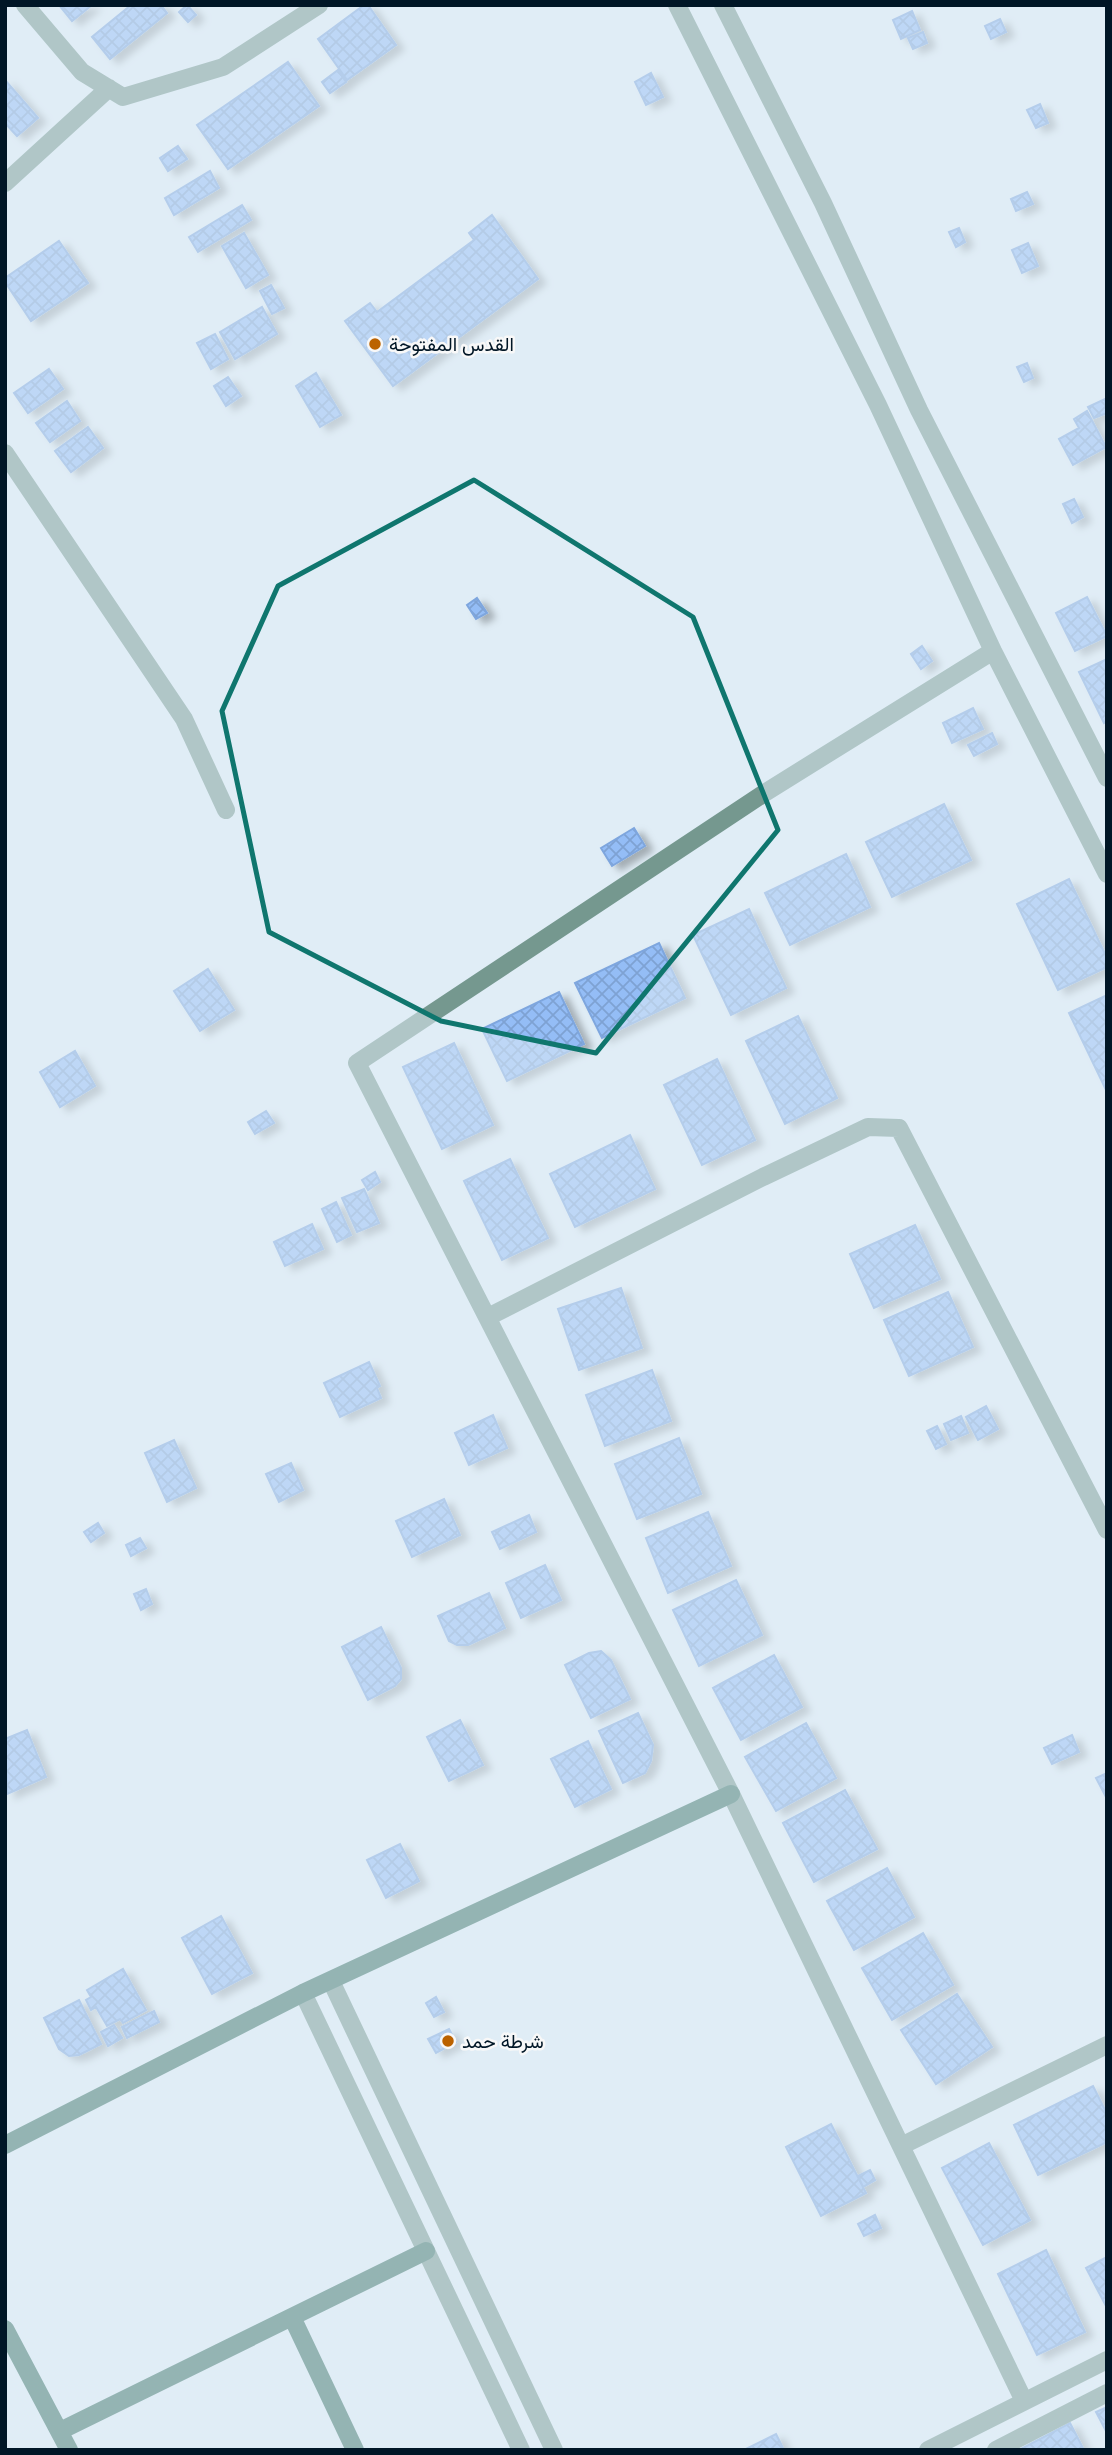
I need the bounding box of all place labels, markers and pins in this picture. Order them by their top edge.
place label: القدس المفتوحة [389,332,514,356]
marker: القدس المفتوحة [367,336,383,352]
place label: شرطة حمد [462,2029,544,2053]
marker: شرطة حمد [440,2033,456,2049]

